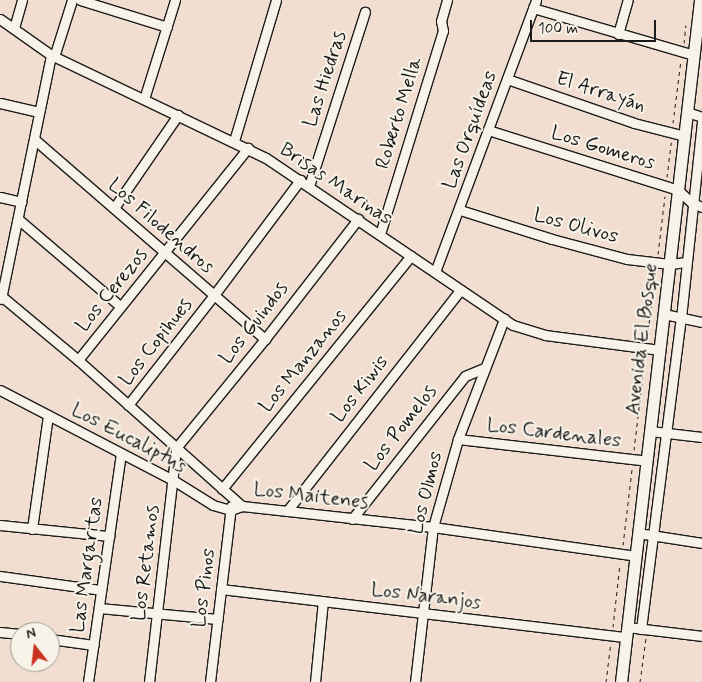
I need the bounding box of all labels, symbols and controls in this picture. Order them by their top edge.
scale bar [532,10,658,42]
text: 100 m [538,19,578,39]
street label: Las Hiedras [298,26,352,132]
street label: Roberto Mella [371,55,427,171]
street label: El Arrayán [555,67,647,117]
street label: Las Orquídeas [438,70,502,190]
street label: Los Gomeros [547,120,659,176]
street label: Brisas Marinas [274,137,398,231]
street label: Los Filodendros [105,175,217,277]
street label: Los Olivos [531,203,621,249]
street label: Los Cerezos [70,242,154,338]
street label: Avenida El Bosque [621,262,663,416]
street label: Los Guindos [213,276,295,370]
street label: Los Copihues [113,291,199,393]
street label: Los Manzanos [256,306,350,416]
street label: Los Kiwis [326,350,394,428]
street label: Los Pomelos [360,380,442,476]
street label: Los Eucaliptus [70,399,188,477]
street label: Los Cardenales [487,413,621,453]
street label: Los Olmos [404,447,448,539]
street label: Los Maitenes [251,477,371,515]
street label: Las Margaritas [66,499,108,631]
street label: Los Retamos [127,506,165,620]
street label: Los Pinos [187,548,221,628]
street label: Los Naranjos [367,577,485,615]
north arrow [10,622,60,672]
text: N [24,624,38,643]

